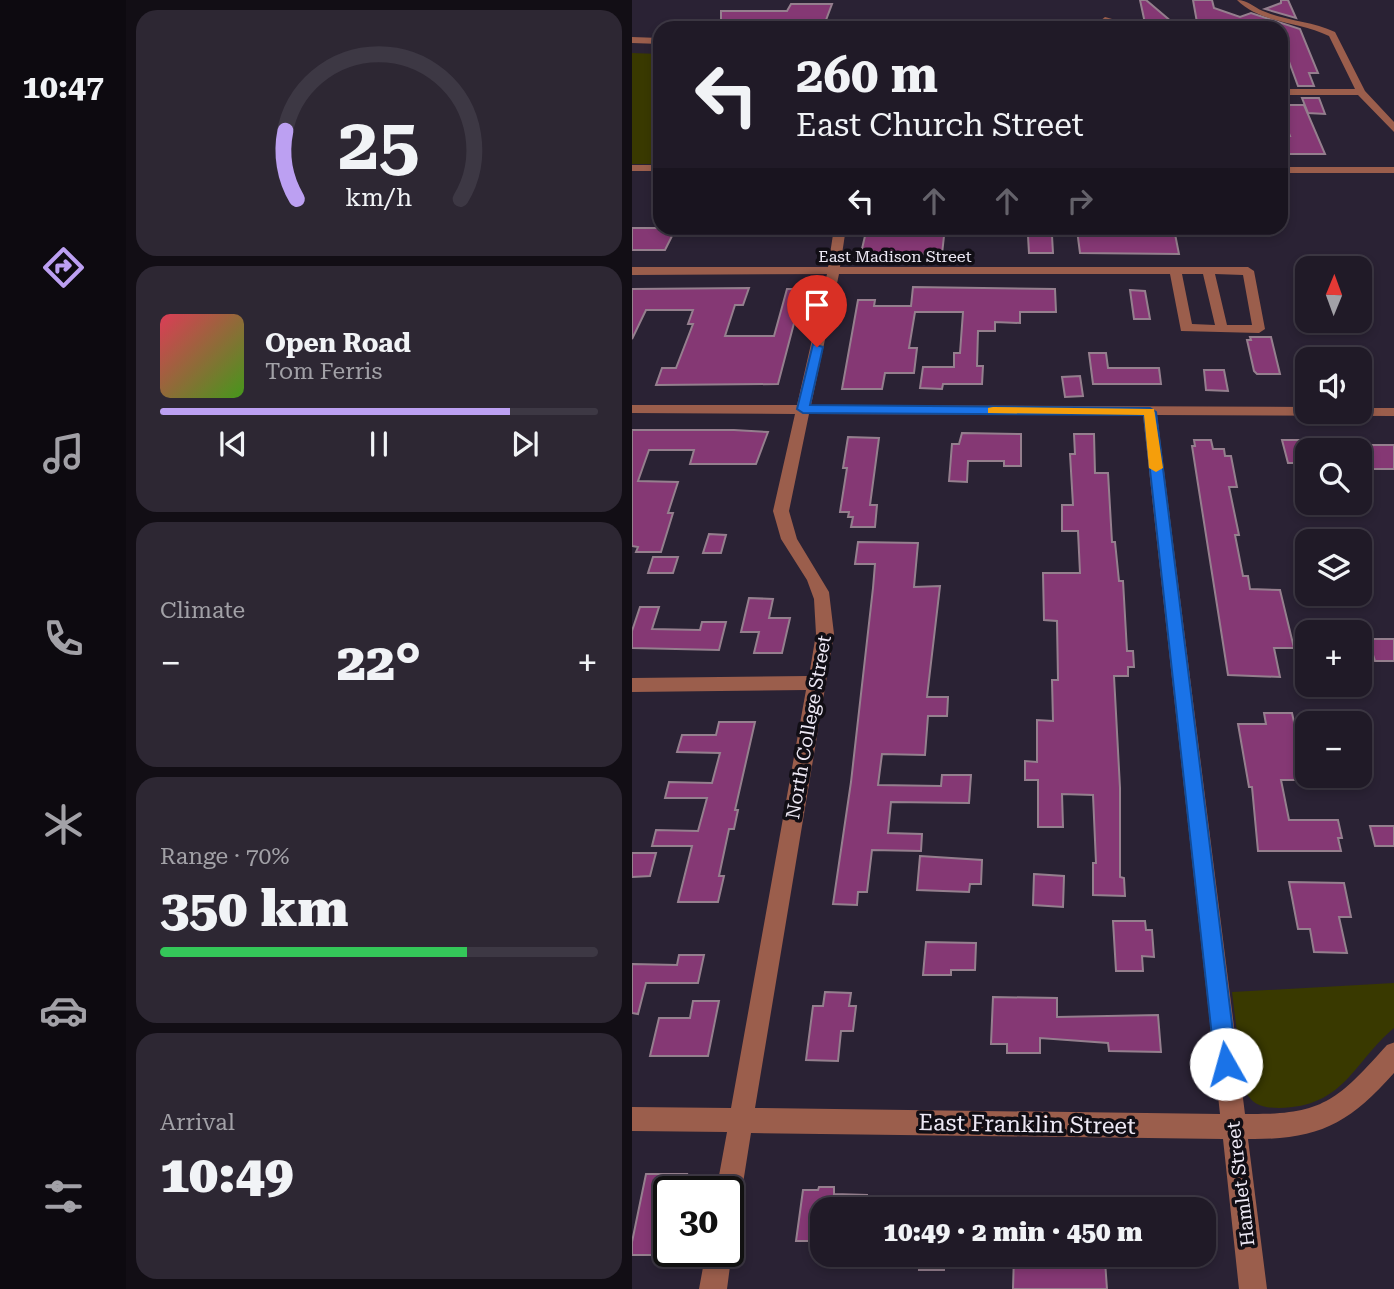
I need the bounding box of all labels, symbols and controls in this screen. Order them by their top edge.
text: 260 m [796,47,938,104]
icon: left [681,49,772,140]
text: 10:47 [22,68,104,106]
text: 25 [338,102,420,187]
text: East Church Street [796,106,1084,144]
icon: left [842,182,880,220]
icon: ahead [915,182,953,220]
icon: ahead [988,182,1026,220]
icon: right [1061,182,1099,220]
text: km/h [346,183,412,212]
icon: directions [39,243,88,292]
street label: East Madison Street [818,247,972,266]
north arrow [1295,256,1372,332]
map controls [1295,256,1372,788]
pin [787,275,847,347]
icon: arrive [798,286,836,324]
text: Open Road [265,328,411,358]
button: sound [1295,347,1372,424]
text: Tom Ferris [265,358,382,385]
icon: previous [214,425,252,463]
icon: pause [360,425,398,463]
icon: next [506,425,544,463]
icon: music [39,429,88,478]
button: search [1295,438,1372,515]
button: layers [1295,529,1372,606]
text: Climate [160,597,245,624]
icon: phone [39,614,88,663]
button: + [1295,620,1372,697]
text: 22° [337,632,421,693]
street label: North College Street [781,633,836,821]
text: − [160,641,181,685]
text: + [577,641,598,685]
button: − [1295,711,1372,788]
icon: climate [39,800,88,849]
text: Range · 70% [160,843,289,870]
text: 350 km [160,878,348,939]
icon: car [39,986,88,1035]
position arrow [1189,1027,1263,1101]
text: Arrival [160,1109,235,1136]
street label: East Franklin Street [918,1109,1136,1140]
street label: Hamlet Street [1221,1120,1260,1248]
text: 10:49 [160,1144,294,1205]
icon: filters [39,1172,88,1221]
speed limit sign: 30 [653,1176,744,1267]
text: 10:49 · 2 min · 450 m [883,1217,1143,1247]

